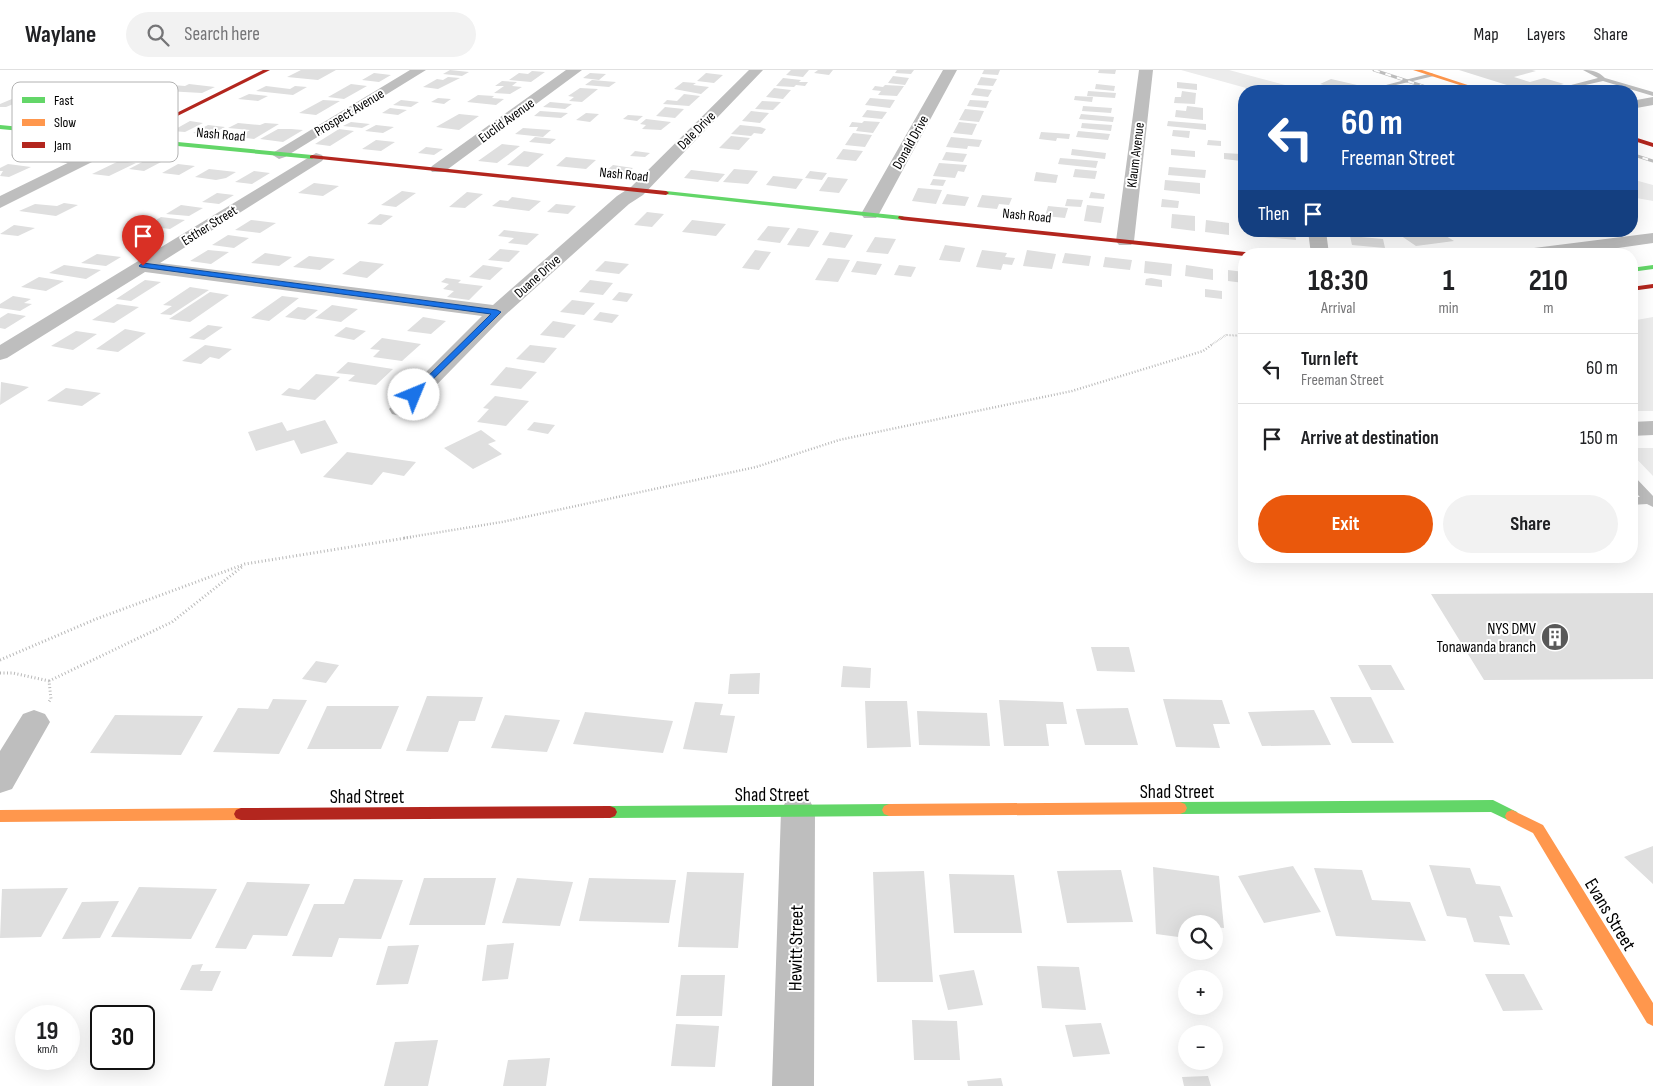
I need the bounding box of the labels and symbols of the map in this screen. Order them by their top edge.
legend [12,82,178,162]
street label: Prospect Avenue [311,85,387,140]
text: Fast [54,92,74,109]
street label: Euclid Avenue [475,94,538,146]
street label: Dale Drive [674,108,719,153]
street label: Donald Drive [889,112,932,172]
text: Slow [54,114,76,131]
street label: Klaum Avenue [1123,121,1148,189]
street label: Nash Road [196,124,246,145]
text: Jam [53,137,71,154]
street label: Nash Road [599,163,649,186]
street label: Esther Street [178,202,240,249]
street label: Nash Road [1002,204,1052,227]
pin [122,215,164,266]
street label: Duane Drive [511,251,564,302]
position arrow [387,368,439,420]
place label: NYS DMV Tonawanda branch [1437,620,1537,657]
building icon: NYS DMV Tonawanda branch [1540,622,1570,652]
street label: Shad Street [1140,781,1215,804]
street label: Shad Street [735,784,810,807]
street label: Shad Street [330,786,405,809]
street label: Evans Street [1579,874,1640,955]
street label: Hewitt Street [784,905,809,991]
speed limit sign: 30 [90,1005,155,1070]

